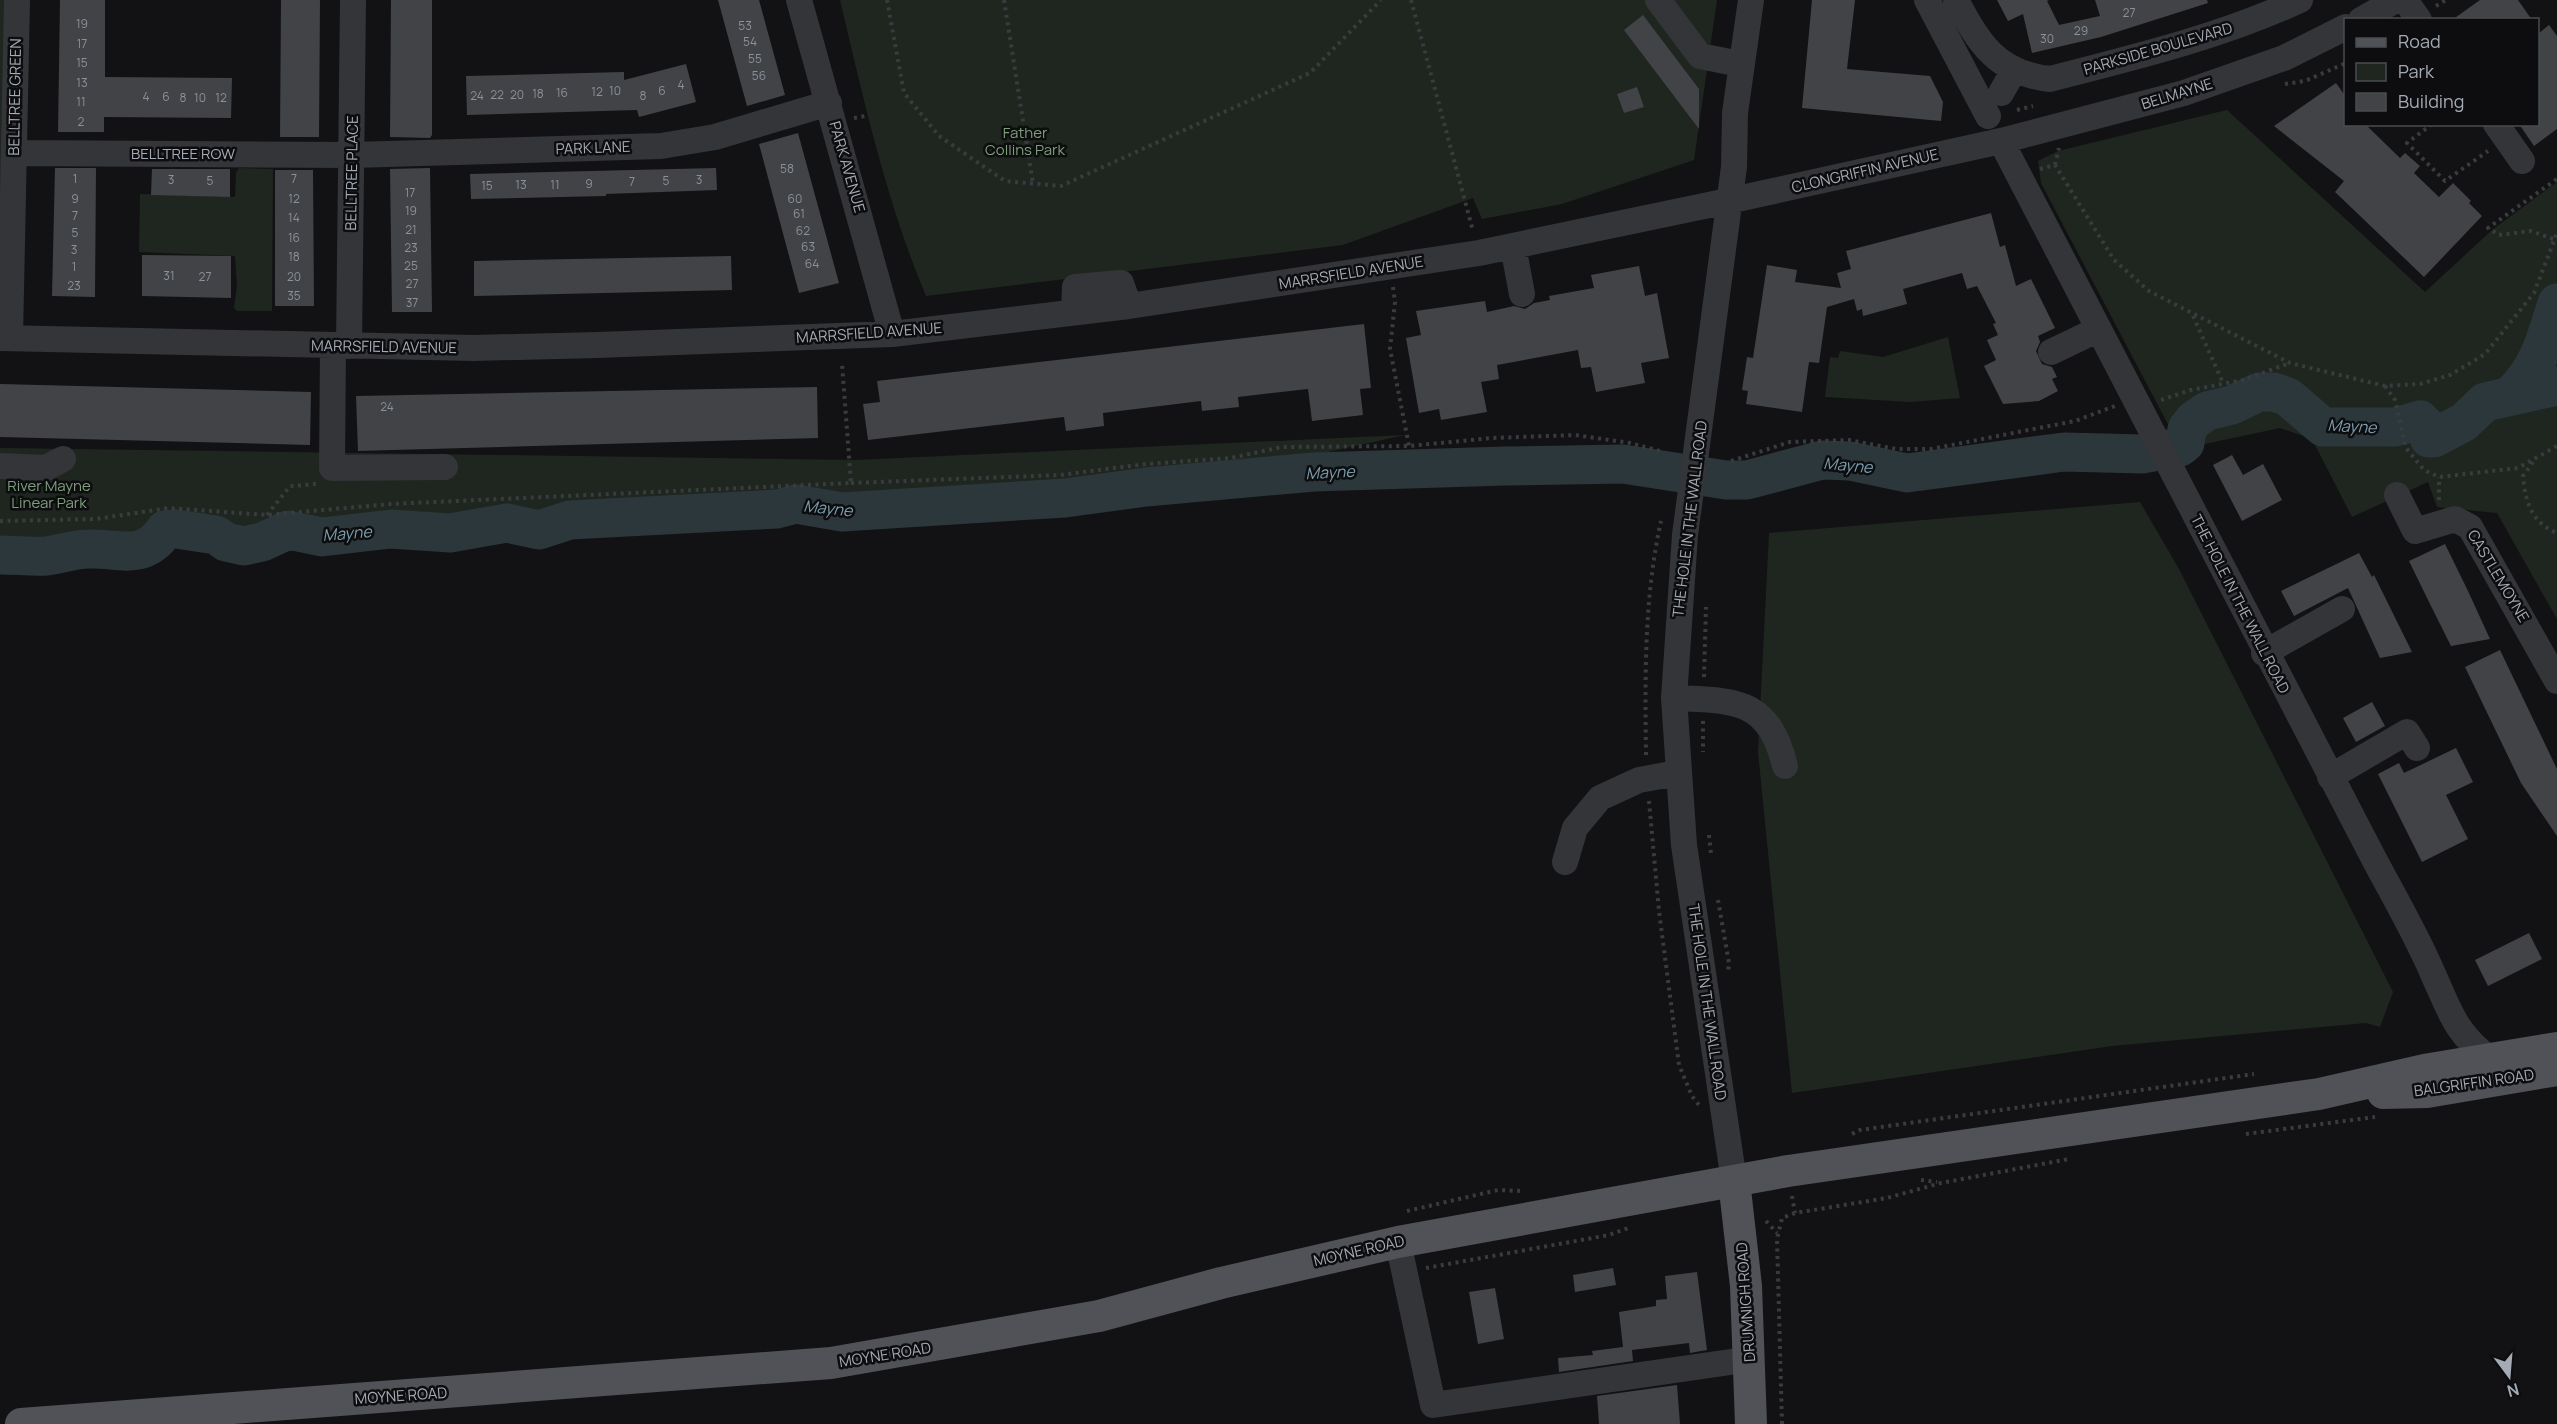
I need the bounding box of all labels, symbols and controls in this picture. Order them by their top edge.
house number: 27 [2123,4,2135,21]
house number: 19 [76,15,88,32]
house number: 53 [738,17,752,34]
street label: PARKSIDE BOULEVARD [2081,17,2235,80]
legend [2344,18,2539,126]
house number: 29 [2074,22,2088,39]
text: Road [2398,29,2441,53]
house number: 30 [2040,30,2054,47]
house number: 54 [743,33,757,50]
house number: 17 [77,35,87,52]
street label: BELLTREE GREEN [3,38,26,156]
house number: 55 [748,50,762,67]
house number: 15 [76,54,88,71]
text: Park [2398,59,2435,83]
house number: 56 [752,67,766,84]
street label: BELMAYNE [2139,73,2215,114]
house number: 13 [76,74,88,91]
house number: 4 [677,76,685,93]
house number: 10 [609,82,621,99]
house number: 6 [658,82,666,99]
house number: 12 [591,83,603,100]
house number: 16 [556,84,568,101]
house number: 18 [532,85,544,102]
house number: 22 [490,86,504,103]
house number: 20 [510,86,524,103]
house number: 24 [470,87,484,104]
house number: 8 [640,87,647,104]
house number: 4 [142,88,150,105]
house number: 6 [162,88,170,105]
house number: 8 [180,89,187,106]
house number: 10 [194,89,206,106]
house number: 12 [215,89,227,106]
text: Building [2398,89,2464,113]
house number: 11 [76,93,86,110]
house number: 2 [78,113,85,130]
street label: BELLTREE PLACE [340,115,363,231]
street label: PARK AVENUE [824,119,871,215]
park label: Father Collins Park [985,122,1065,160]
street label: PARK LANE [555,136,631,159]
street label: BELLTREE ROW [131,143,235,164]
street label: CLONGRIFFIN AVENUE [1789,143,1940,198]
house number: 58 [780,160,794,177]
house number: 1 [73,170,77,187]
house number: 7 [291,170,297,187]
house number: 3 [168,171,174,188]
house number: 3 [696,171,702,188]
house number: 5 [207,172,214,189]
house number: 5 [663,172,670,189]
house number: 7 [629,173,635,190]
house number: 9 [585,175,593,192]
house number: 13 [515,176,527,193]
house number: 11 [550,176,560,193]
house number: 15 [481,177,493,194]
house number: 17 [405,184,415,201]
house number: 9 [71,190,79,207]
house number: 12 [288,190,300,207]
house number: 60 [788,190,802,207]
house number: 19 [405,202,417,219]
house number: 61 [793,205,805,222]
house number: 7 [72,207,78,224]
house number: 14 [288,209,300,226]
house number: 21 [405,221,417,238]
house number: 62 [796,222,810,239]
house number: 5 [72,224,79,241]
house number: 16 [288,229,300,246]
house number: 63 [801,238,815,255]
house number: 23 [404,239,418,256]
house number: 3 [71,241,77,258]
house number: 18 [288,248,300,265]
street label: MARRSFIELD AVENUE [1277,251,1425,294]
house number: 64 [805,255,819,272]
house number: 25 [404,257,418,274]
house number: 1 [72,258,76,275]
house number: 31 [163,267,175,284]
house number: 27 [199,268,211,285]
house number: 20 [287,268,301,285]
house number: 27 [406,275,418,292]
house number: 23 [67,277,81,294]
house number: 35 [287,287,301,304]
house number: 37 [406,294,418,311]
street label: MARRSFIELD AVENUE [795,317,943,348]
street label: MARRSFIELD AVENUE [311,335,457,358]
house number: 24 [380,398,394,415]
water label: Mayne [2327,414,2379,438]
street label: THE HOLE IN THE WALL ROAD [1667,419,1712,619]
water label: Mayne [1823,452,1875,478]
water label: Mayne [1305,460,1357,484]
park label: River Mayne Linear Park [7,475,91,513]
water label: Mayne [802,494,855,522]
street label: THE HOLE IN THE WALL ROAD [2186,511,2295,697]
water label: Mayne [322,520,374,546]
street label: CASTLEMOYNE [2463,526,2534,626]
street label: THE HOLE IN THE WALL ROAD [1683,902,1732,1102]
street label: BALGRIFFIN ROAD [2413,1064,2535,1101]
street label: MOYNE ROAD [1311,1230,1406,1271]
street label: DRUMNIGH ROAD [1731,1242,1760,1363]
street label: MOYNE ROAD [837,1337,932,1372]
north arrow [2479,1346,2539,1406]
text: N [2505,1378,2522,1403]
street label: MOYNE ROAD [354,1382,448,1409]

